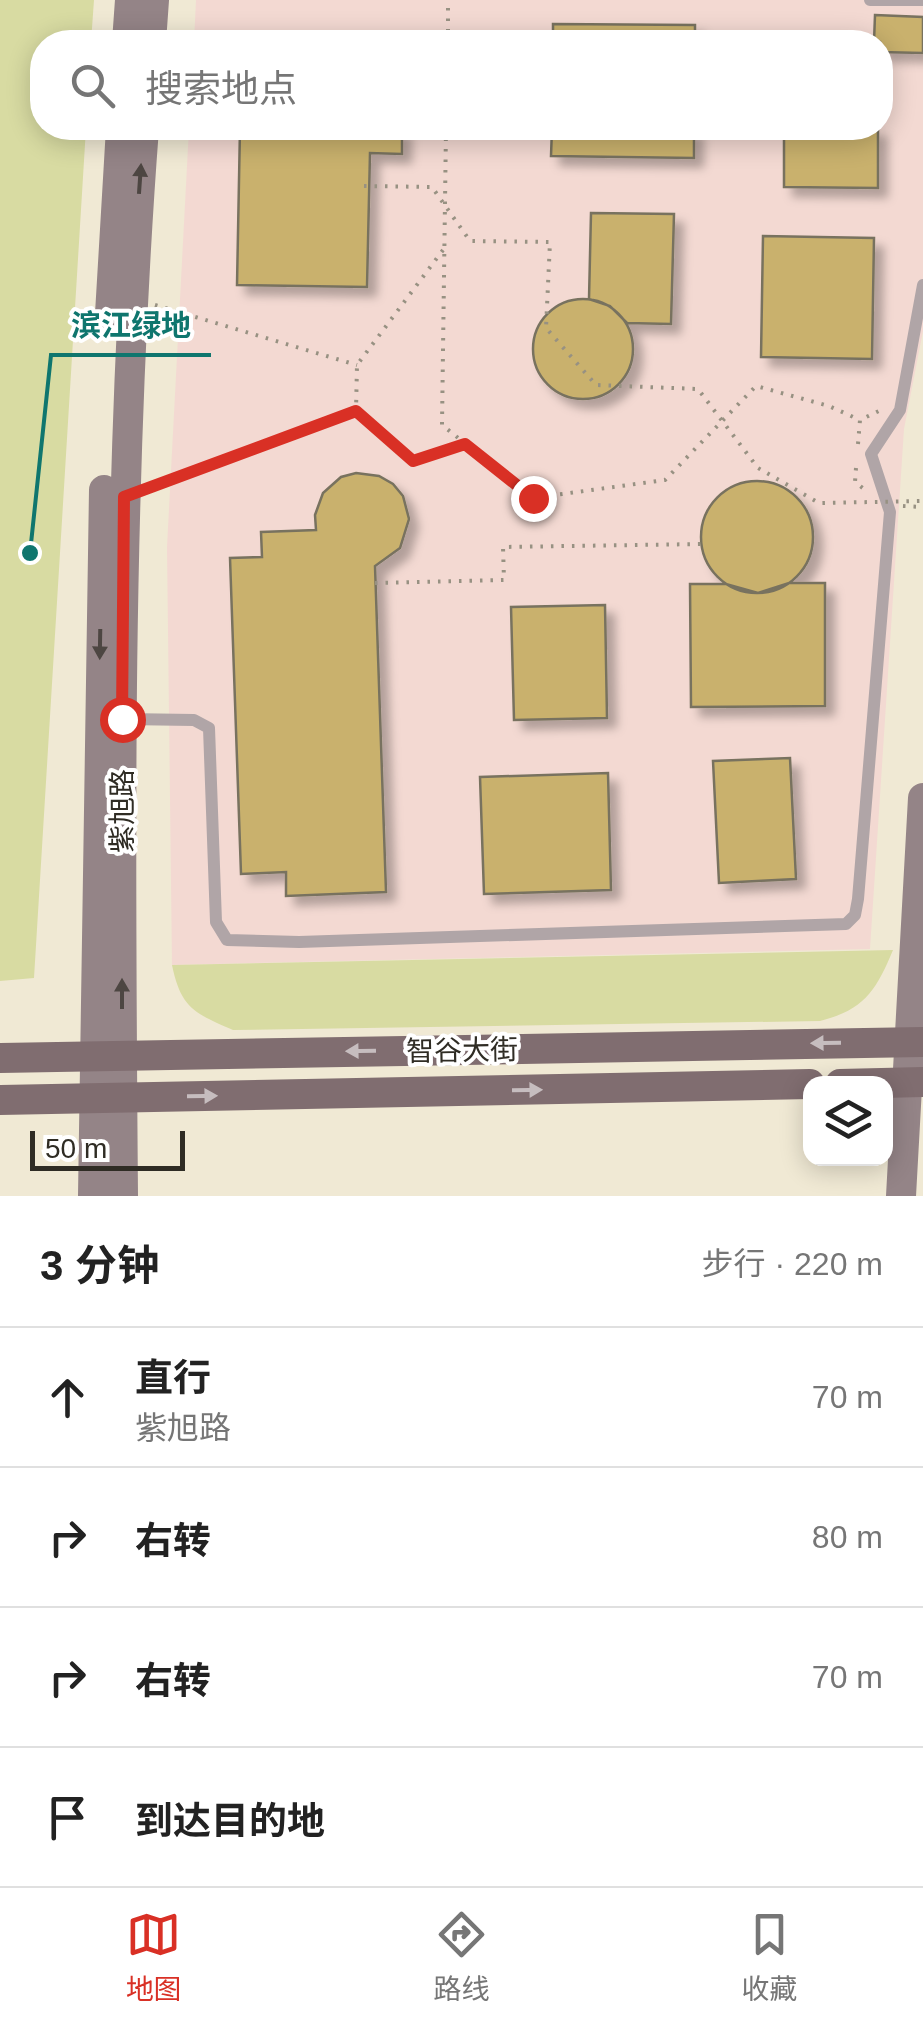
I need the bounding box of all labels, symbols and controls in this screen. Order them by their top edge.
search box [30,30,893,140]
icon: search [65,58,120,113]
text: 搜索地点 [145,68,297,110]
one-way arrow [133,163,149,194]
callout: 滨江绿地 [51,295,211,355]
text: 滨江绿地 [71,309,191,342]
route end [511,476,557,522]
one-way arrow [92,629,108,661]
route start [100,697,146,743]
street label: 紫旭路 [107,769,138,853]
one-way arrow [114,977,130,1009]
street label: 智谷大街 [406,1034,518,1067]
one-way arrow [809,1036,841,1052]
one-way arrow [344,1044,376,1060]
map controls [803,1076,893,1166]
button: layers [803,1076,893,1166]
one-way arrow [512,1081,544,1097]
one-way arrow [187,1088,219,1104]
scale bar [30,1126,185,1170]
text: 50 m [45,1133,107,1164]
text: 3 分钟 [40,1242,159,1289]
text: 步行 · 220 m [702,1246,883,1282]
text: 直行 [135,1357,211,1399]
icon: ahead [40,1370,95,1425]
text: 70 m [812,1379,883,1415]
text: 紫旭路 [135,1410,231,1446]
icon: right [40,1510,95,1565]
text: 80 m [812,1519,883,1555]
text: 右转 [135,1520,211,1562]
icon: right [40,1650,95,1705]
text: 70 m [812,1659,883,1695]
text: 右转 [135,1660,211,1702]
icon: arrive [40,1790,95,1845]
text: 到达目的地 [135,1800,325,1842]
tab: 地图 [126,1907,182,2007]
tab: 路线 [433,1907,489,2007]
tab: 收藏 [741,1907,797,2007]

